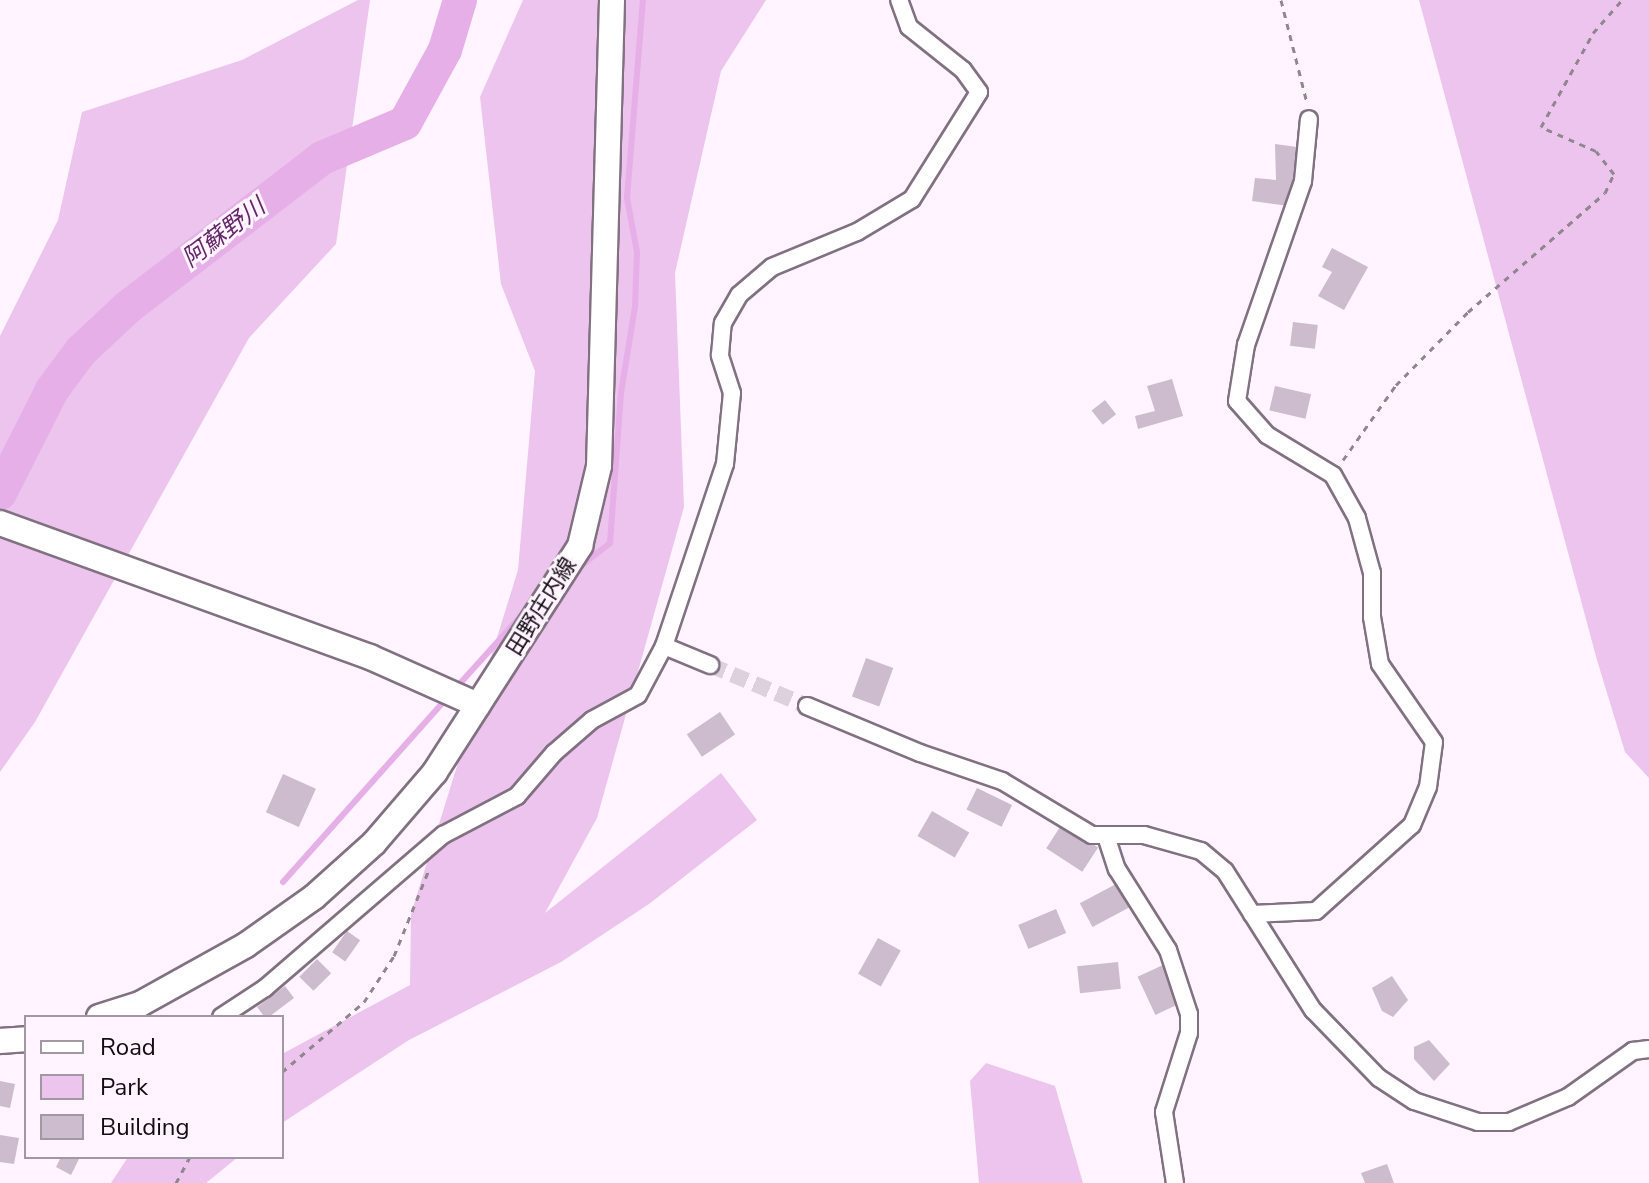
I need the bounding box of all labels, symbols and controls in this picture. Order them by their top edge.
water label: 阿蘇野川 [177,193,271,273]
street label: 田野庄内線 [502,553,582,661]
legend [24,1015,284,1159]
text: Road [100,1031,156,1063]
text: Park [100,1071,148,1103]
text: Building [100,1111,190,1143]

